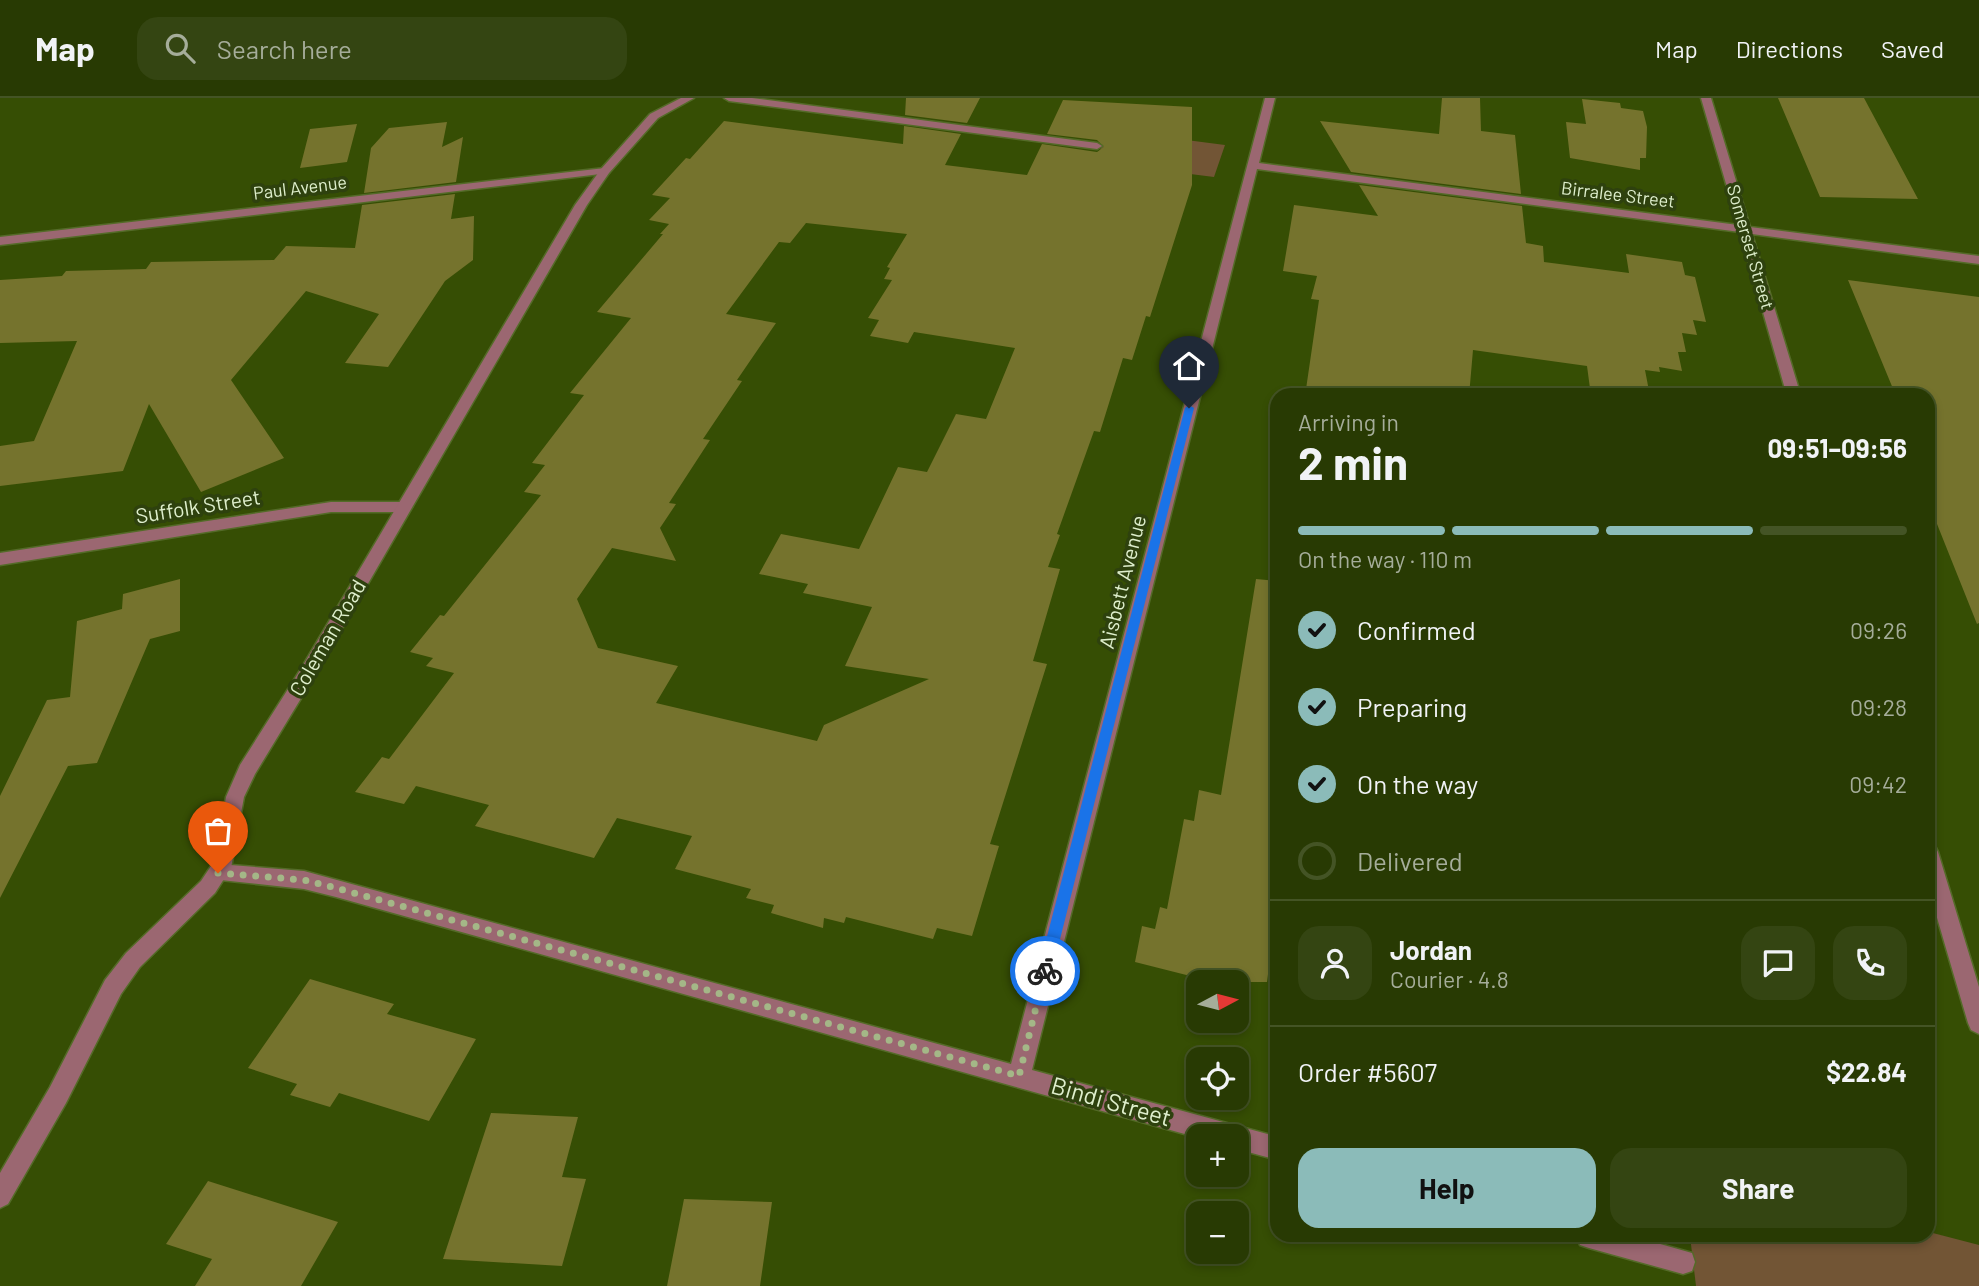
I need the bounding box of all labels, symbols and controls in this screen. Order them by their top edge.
search box [137,17,627,80]
text: Map [35,28,95,68]
icon: search [161,29,199,67]
text: Search here [217,33,352,64]
text: Map [1655,34,1698,63]
text: Directions [1736,34,1843,63]
text: Saved [1881,34,1944,63]
street label: Paul Avenue [252,170,348,204]
street label: Birralee Street [1560,176,1676,212]
street label: Somerset Street [1723,182,1779,312]
pin [1159,336,1219,408]
icon: home [1170,347,1208,385]
text: Arriving in [1298,408,1399,436]
text: 09:51–09:56 [1768,432,1907,463]
text: 2 min [1298,434,1408,489]
street label: Suffolk Street [134,483,262,528]
street label: Aisbett Avenue [1093,512,1150,651]
text: On the way · 110 m [1298,545,1472,573]
street label: Coleman Road [283,575,370,700]
icon: check [1298,611,1336,649]
text: Confirmed [1357,614,1476,645]
text: 09:26 [1850,616,1907,644]
icon: check [1298,688,1336,726]
text: Preparing [1357,691,1467,722]
text: 09:28 [1850,693,1907,721]
icon: check [1298,765,1336,803]
text: On the way [1357,768,1478,799]
text: 09:42 [1849,770,1907,798]
pin [188,801,248,873]
icon: bag [199,812,237,850]
text: Delivered [1357,845,1463,876]
button: person [1298,926,1372,1000]
button: chat [1741,926,1815,1000]
button: phone [1833,926,1907,1000]
text: Jordan [1390,934,1472,965]
courier [1010,936,1080,1006]
icon: bike [1026,952,1064,990]
text: Courier · 4.8 [1390,965,1509,993]
north arrow [1186,970,1250,1032]
map controls [1186,970,1249,1264]
button: locate [1186,1047,1249,1110]
text: Order #5607 [1298,1056,1437,1087]
text: $22.84 [1826,1056,1907,1087]
street label: Bindi Street [1048,1070,1175,1132]
button: + [1186,1124,1249,1187]
button: Help [1298,1148,1596,1228]
button: Share [1610,1148,1907,1228]
button: − [1186,1201,1249,1264]

